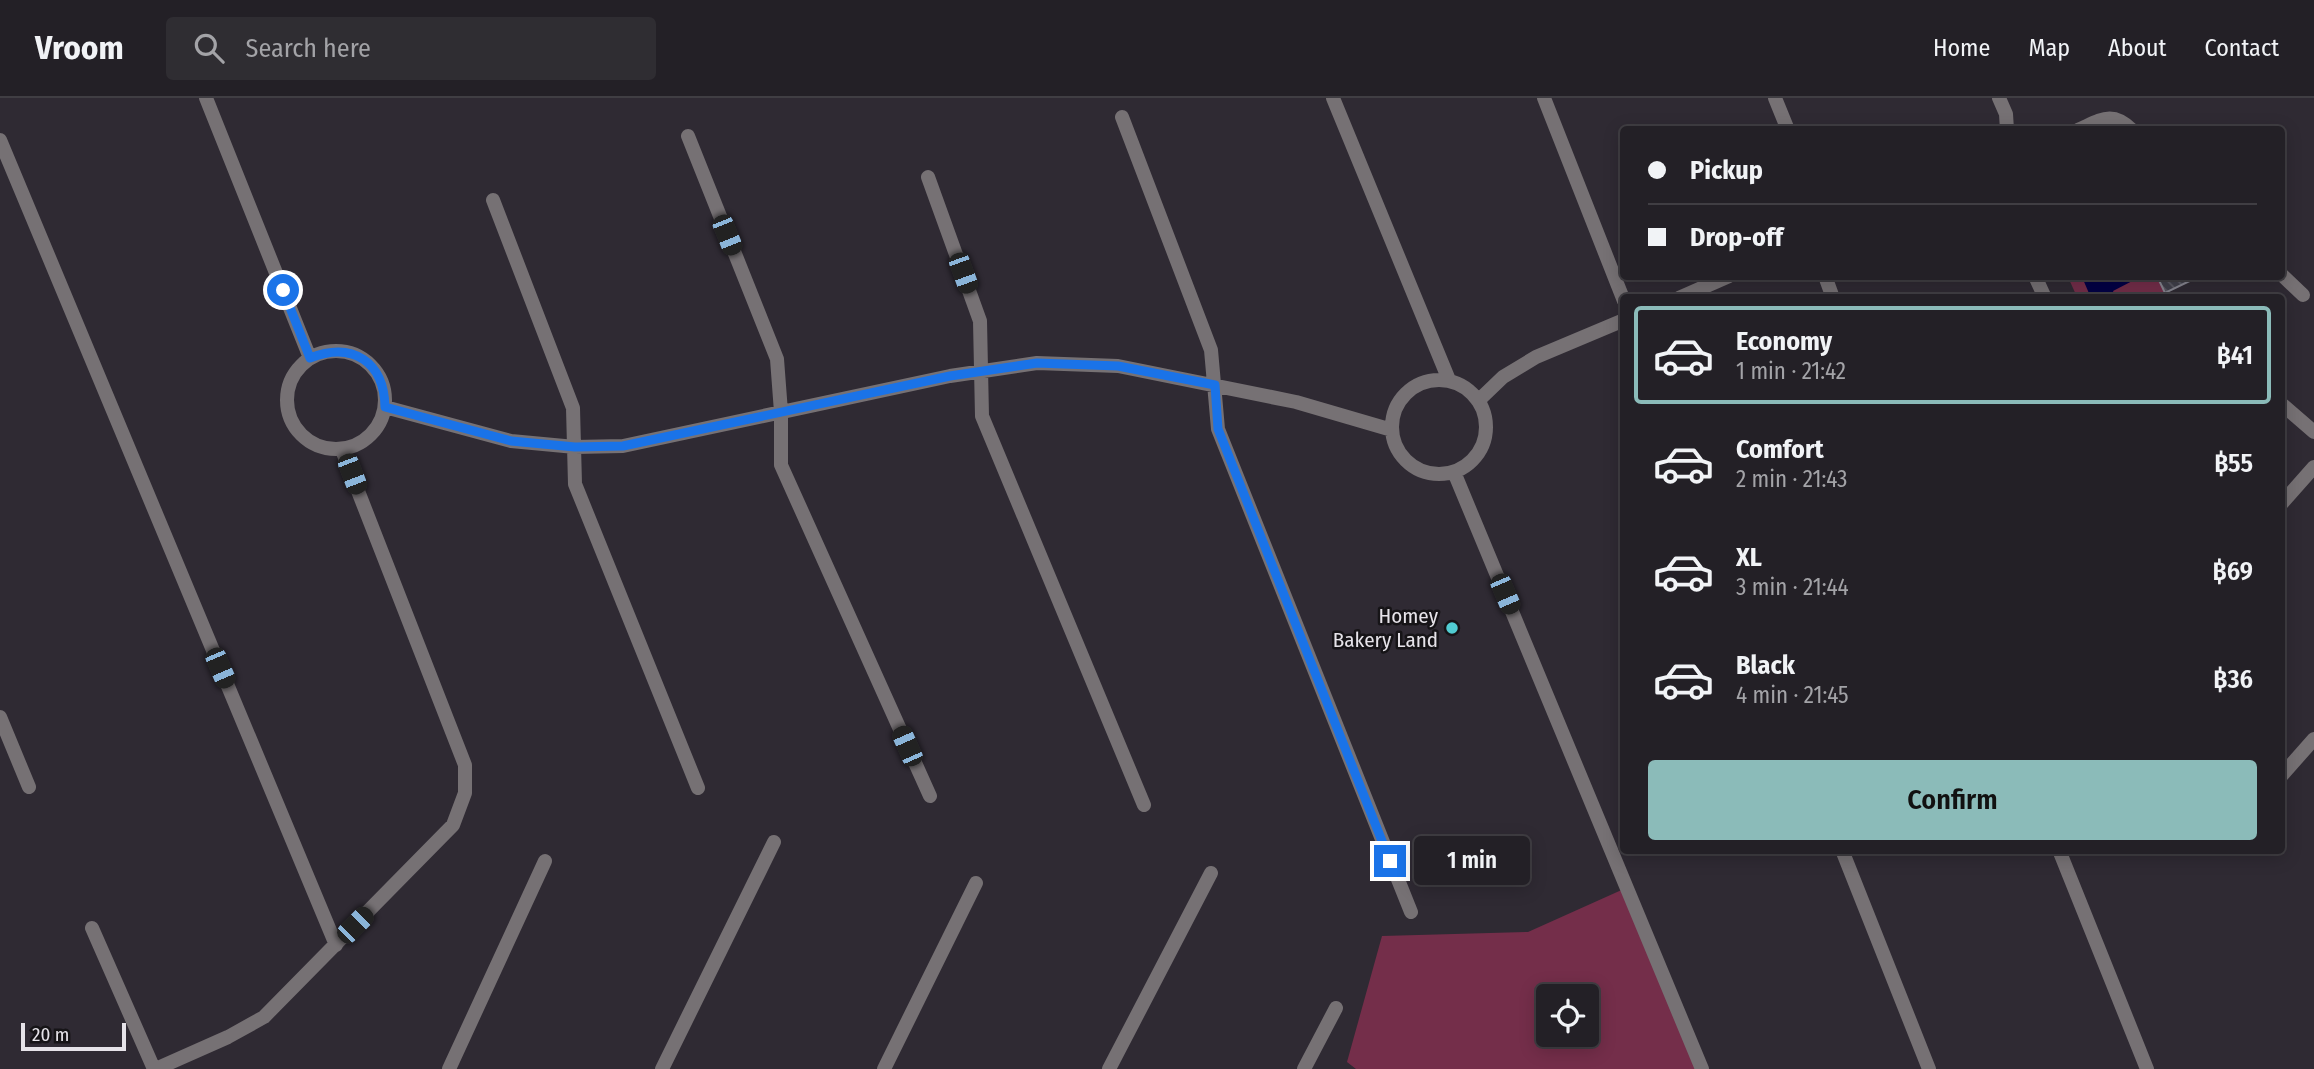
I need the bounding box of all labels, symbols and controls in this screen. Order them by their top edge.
search box [166,17,656,80]
text: Vroom [35,28,124,68]
icon: search [190,29,228,67]
text: Search here [246,33,371,64]
text: Home [1933,34,1990,62]
text: Map [2028,34,2070,62]
text: About [2108,34,2166,62]
text: Contact [2204,34,2279,62]
text: Pickup [1690,155,1763,186]
car [710,212,745,258]
text: Drop-off [1690,222,1783,253]
car [946,250,981,296]
route start [267,274,299,306]
icon: car [1652,324,1715,387]
text: Economy [1736,326,1832,357]
text: ฿41 [2217,340,2253,371]
text: 1 min · 21:42 [1736,357,1846,385]
icon: car [1652,432,1715,495]
text: Comfort [1736,434,1824,465]
text: ฿55 [2214,448,2253,479]
car [335,451,370,497]
text: 2 min · 21:43 [1736,465,1847,493]
icon: car [1652,540,1715,603]
text: XL [1736,542,1762,573]
text: ฿69 [2213,556,2253,587]
car [1488,571,1523,617]
text: 3 min · 21:44 [1736,573,1849,601]
place label: Homey Bakery Land [1333,603,1439,653]
marker: Homey Bakery Land [1444,620,1460,636]
car [203,645,238,691]
icon: car [1652,648,1715,711]
text: Black [1736,650,1795,681]
text: ฿36 [2213,664,2253,695]
text: 4 min · 21:45 [1736,681,1849,709]
car [889,723,926,769]
button: Confirm [1648,760,2257,840]
callout: 1 min [1414,836,1530,886]
route end [1374,845,1406,877]
text: 1 min [1447,846,1497,874]
car [333,903,378,947]
map controls [1536,984,1599,1047]
button: locate [1536,984,1599,1047]
scale bar [21,1020,126,1052]
text: 20 m [32,1023,69,1046]

